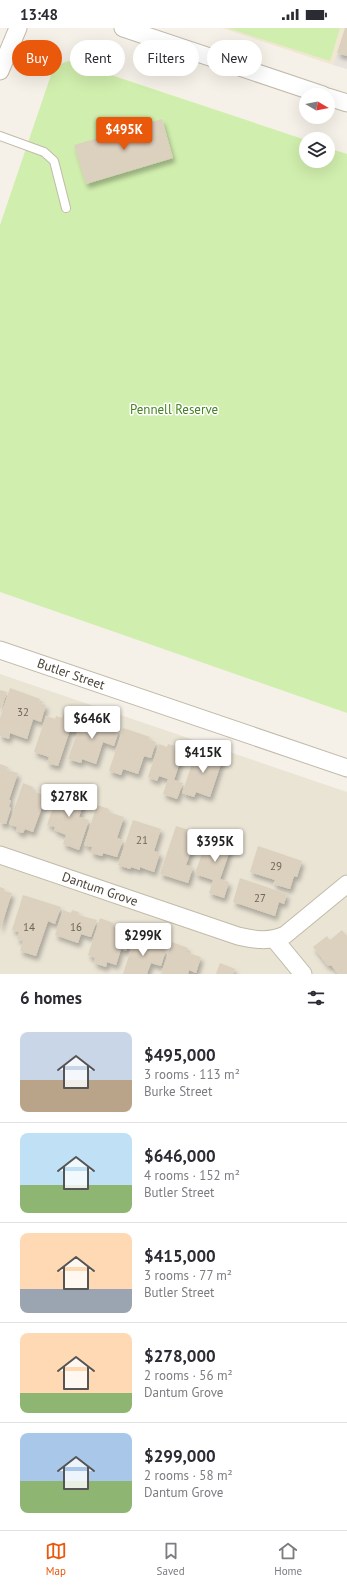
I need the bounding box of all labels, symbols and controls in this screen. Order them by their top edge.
text: 13:48 [20,5,58,24]
chip: Buy [12,40,62,76]
chip: Rent [70,40,125,76]
chip: Filters [133,40,199,76]
chip: New [207,40,262,76]
north arrow [299,88,335,124]
map controls [299,88,335,168]
pin: $495K [96,117,152,151]
text: $495K [105,121,143,138]
button: layers [299,132,335,168]
park label: Pennell Reserve [130,401,218,418]
street label: Butler Street [35,654,108,694]
house number: 32 [17,705,29,719]
pin: $646K [64,706,120,740]
text: $646K [73,710,111,727]
pin: $415K [175,740,231,774]
text: $415K [184,744,222,761]
pin: $278K [41,784,97,818]
text: $278K [50,788,88,805]
pin: $395K [187,829,243,863]
house number: 21 [136,833,148,847]
text: $395K [196,833,234,850]
house number: 29 [270,859,282,873]
street label: Dantum Grove [60,868,140,910]
house number: 27 [254,891,266,905]
house number: 14 [23,920,35,934]
house number: 16 [70,920,82,934]
pin: $299K [115,923,171,957]
text: $299K [124,927,162,944]
text: 6 homes [20,987,82,1009]
icon: filters [305,987,327,1009]
text: $495,000 [144,1044,216,1066]
icon: home [52,1048,100,1096]
text: 3 rooms · 113 m² [144,1066,240,1083]
text: Burke Street [144,1083,212,1100]
text: $646,000 [144,1145,216,1167]
icon: home [52,1149,100,1197]
text: 4 rooms · 152 m² [144,1167,240,1184]
text: Butler Street [144,1184,215,1201]
text: $415,000 [144,1245,216,1267]
icon: home [52,1249,100,1297]
text: 3 rooms · 77 m² [144,1267,232,1284]
text: Butler Street [144,1284,215,1301]
text: $278,000 [144,1345,216,1367]
icon: home [52,1349,100,1397]
text: 2 rooms · 56 m² [144,1367,233,1384]
text: Dantum Grove [144,1384,223,1401]
text: $299,000 [144,1445,216,1467]
icon: home [52,1449,100,1497]
text: 2 rooms · 58 m² [144,1467,233,1484]
text: Dantum Grove [144,1484,223,1501]
tab: Map [45,1540,67,1578]
tab: Saved [157,1540,185,1578]
tab: Home [274,1540,302,1578]

